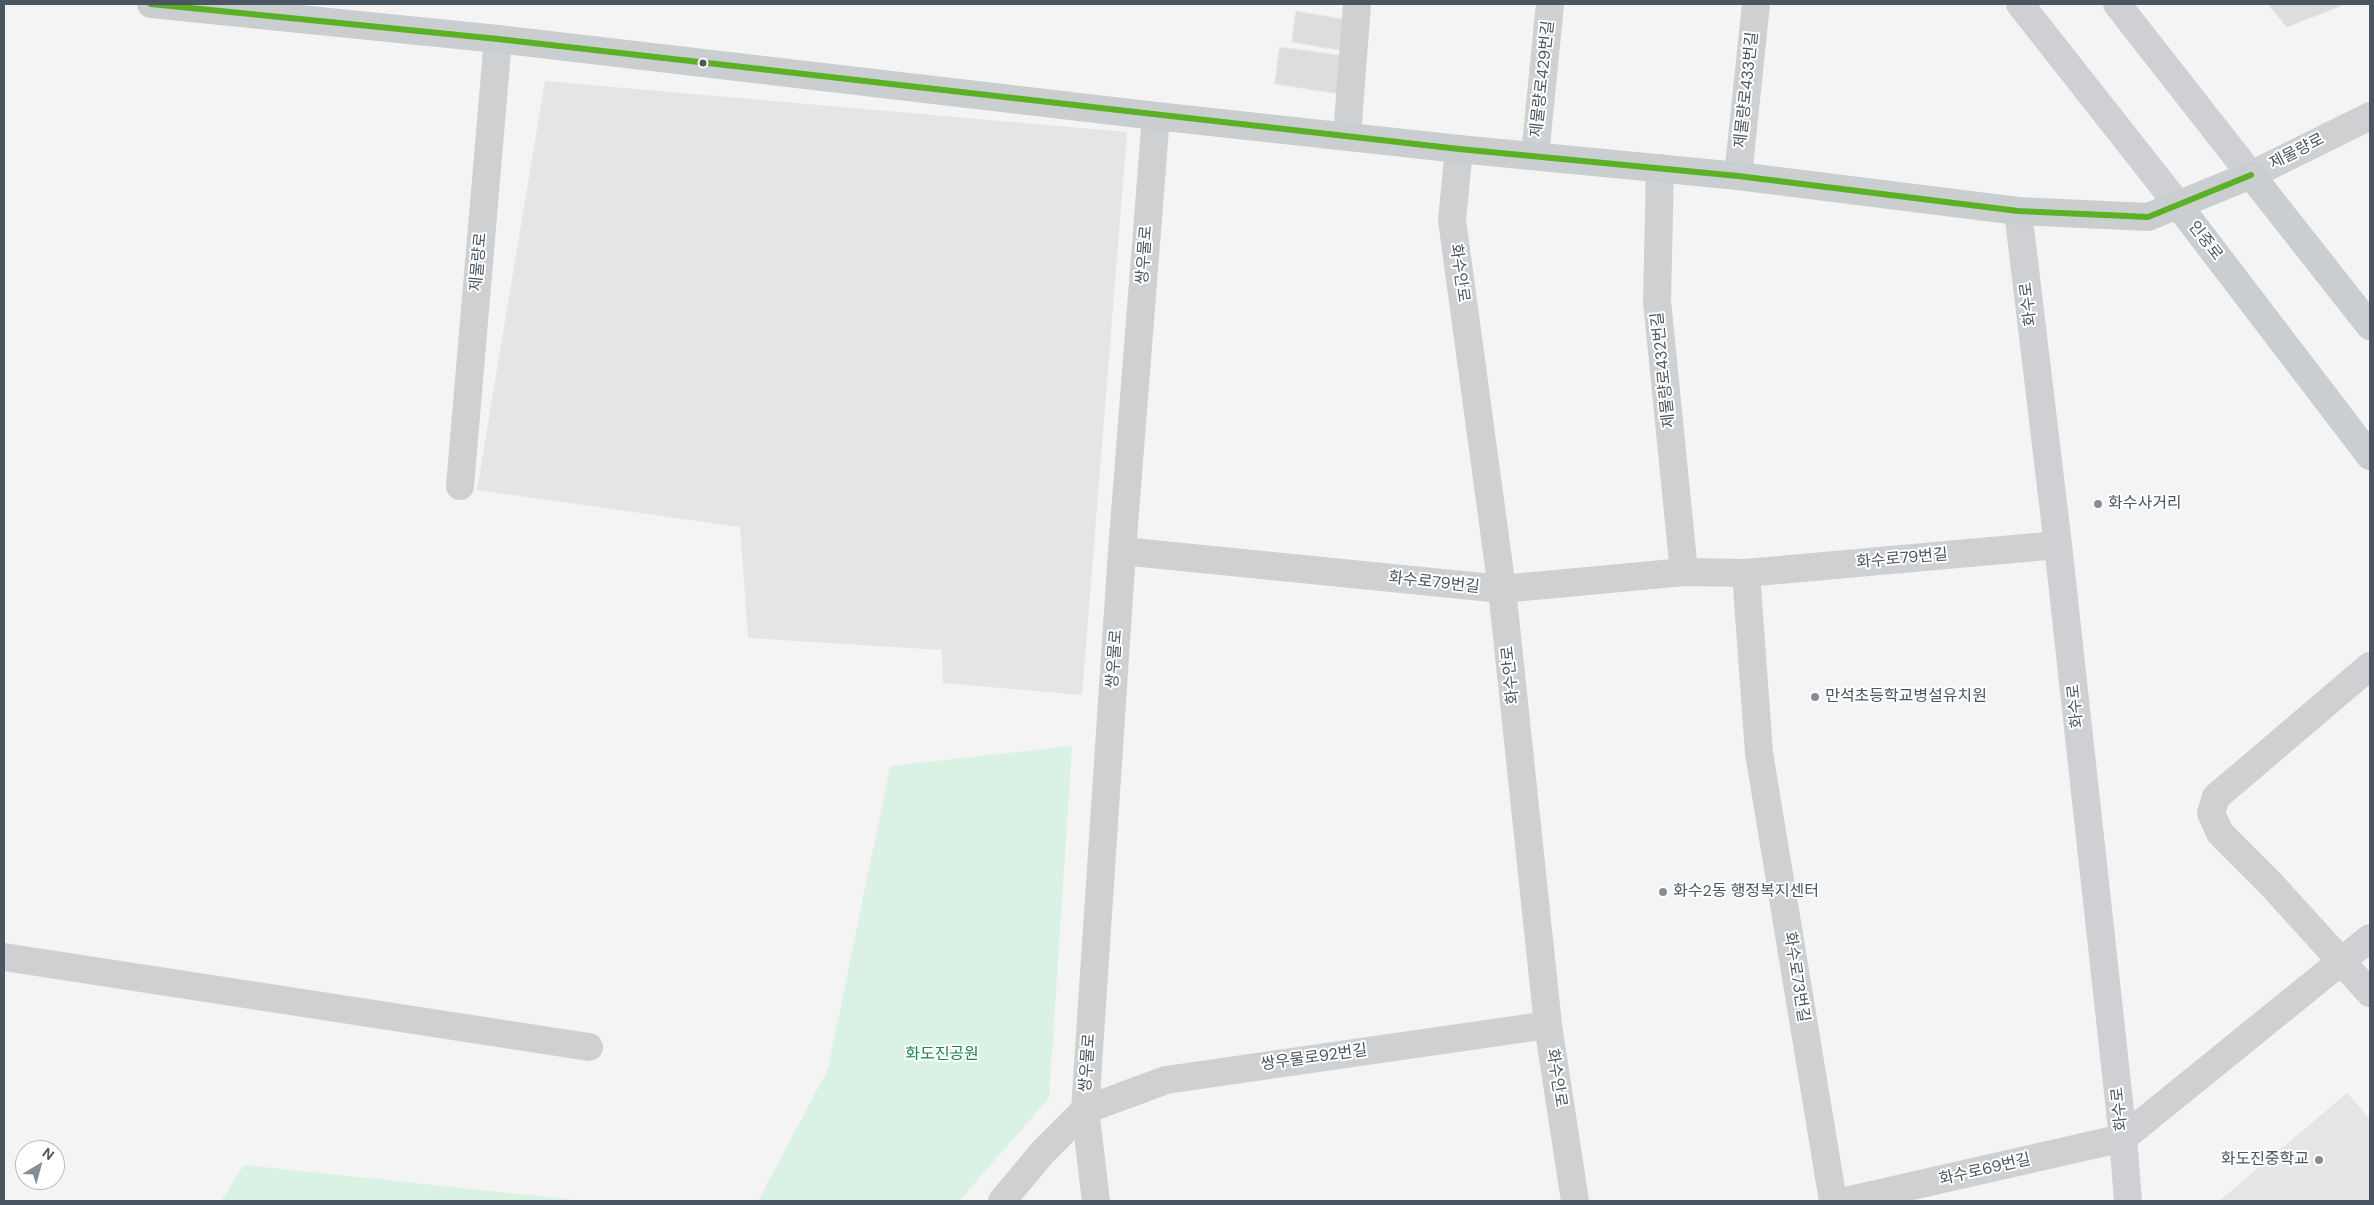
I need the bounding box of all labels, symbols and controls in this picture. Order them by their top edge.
street label: 제물량로429번길 [1527,20,1559,138]
street label: 제물량로433번길 [1731,31,1763,149]
unlabelled marker [698,58,708,68]
street label: 제물량로 [2266,130,2328,174]
street label: 인중로 [2184,218,2226,264]
street label: 쌍우물로 [1133,225,1157,285]
street label: 제물량로 [467,232,491,292]
street label: 화수안로 [1445,243,1473,303]
street label: 화수로 [2017,281,2041,327]
street label: 제물량로432번길 [1648,311,1680,429]
place label: 화수사거리 [2108,494,2182,514]
marker: 화수사거리 [2092,498,2104,510]
street label: 화수로79번길 [1855,545,1949,573]
street label: 화수로79번길 [1387,569,1481,597]
street label: 쌍우물로 [1103,629,1127,689]
street label: 화수안로 [1498,645,1524,705]
street label: 화수로 [2064,683,2088,729]
place label: 만석초등학교병설유치원 [1825,687,1987,707]
marker: 만석초등학교병설유치원 [1809,691,1821,703]
place label: 화수2동 행정복지센터 [1673,882,1819,902]
marker: 화수2동 행정복지센터 [1657,886,1669,898]
street label: 화수로73번길 [1779,930,1813,1024]
street label: 쌍우물로 [1076,1033,1100,1093]
street label: 쌍우물로92번길 [1260,1041,1368,1075]
park label: 화도진공원 [905,1045,979,1065]
street label: 화수안로 [1542,1047,1570,1109]
street label: 화수로 [2108,1086,2132,1132]
north arrow [15,1140,65,1190]
text: N [39,1144,58,1164]
street label: 화수로69번길 [1937,1150,2033,1190]
place label: 화도진중학교 [2221,1150,2309,1170]
marker: 화도진중학교 [2313,1154,2325,1166]

